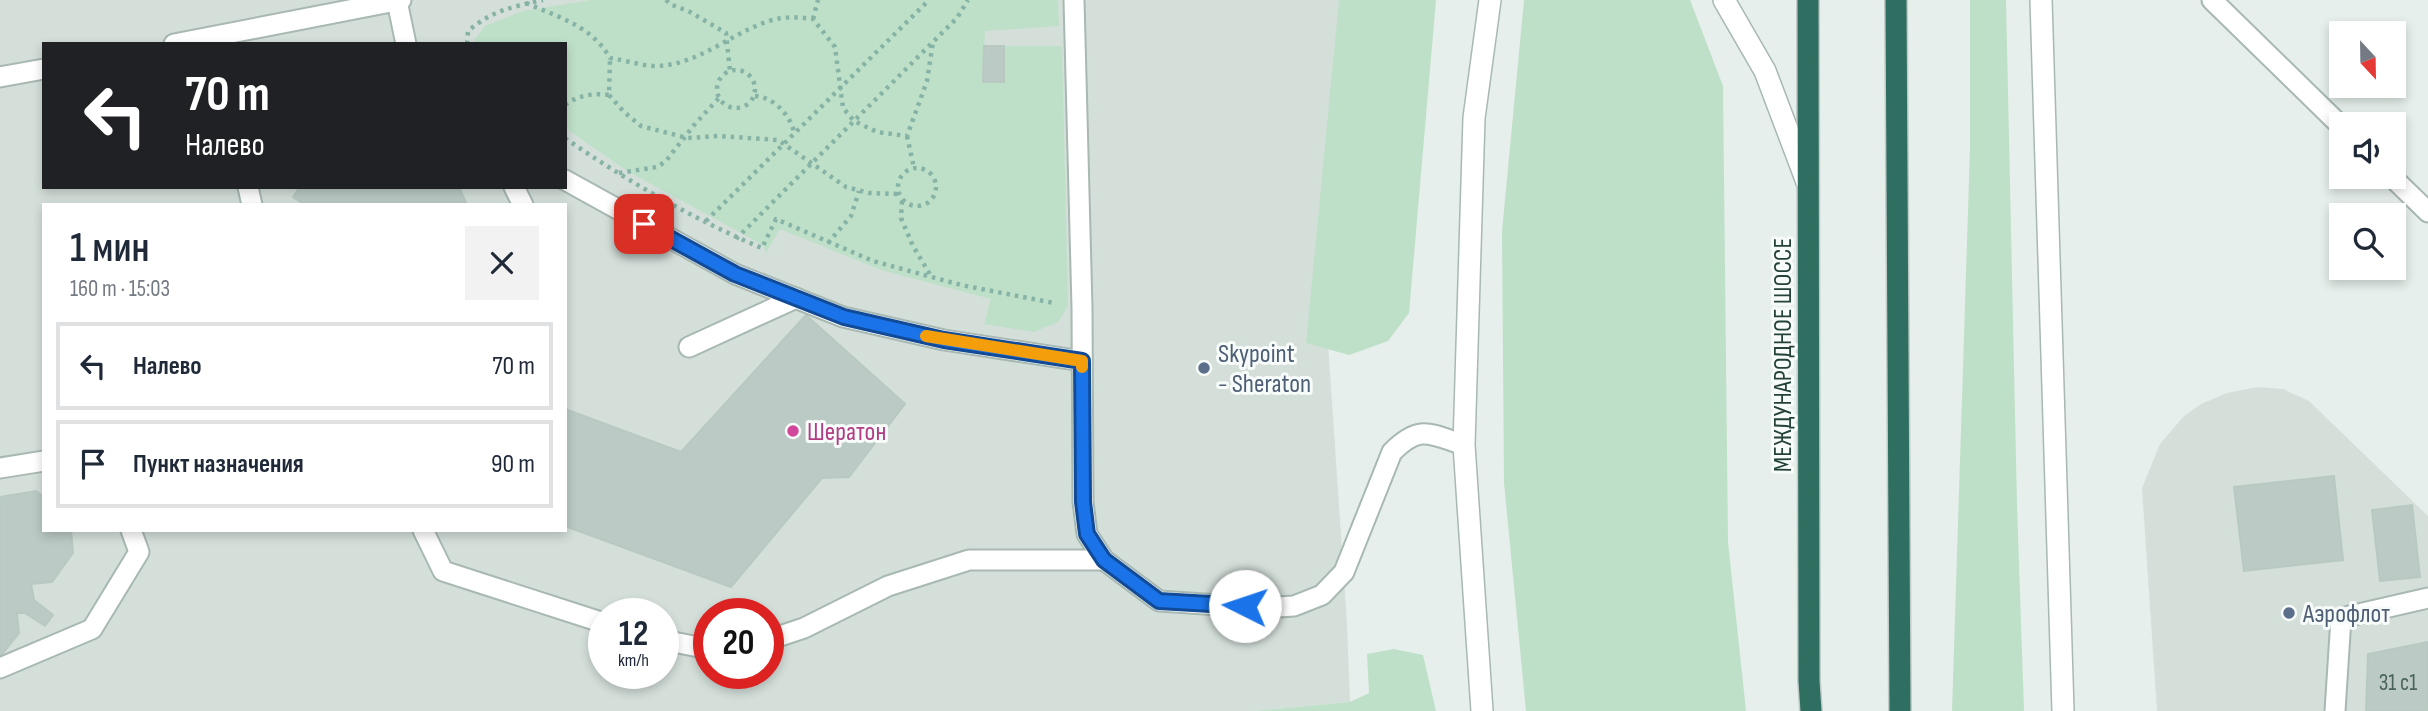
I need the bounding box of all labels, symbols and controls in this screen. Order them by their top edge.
north arrow [2329,21,2406,98]
map controls [2329,21,2406,280]
text: 70 m [185,66,270,125]
icon: left [70,70,161,161]
button: sound [2329,112,2406,189]
text: Налево [185,126,265,165]
pin [614,194,674,254]
button: search [2329,203,2406,280]
icon: arrive [625,205,663,243]
text: 1 мин [70,223,150,274]
button: close [465,226,539,300]
street label: МЕЖДУНАРОДНОЕ ШОССЕ [1768,238,1799,472]
text: 160 m · 15:03 [70,275,170,303]
place label: Skypoint - Sheraton [1218,339,1311,400]
icon: left [74,347,112,385]
text: Налево [133,351,202,382]
text: 70 m [492,351,535,382]
marker: Skypoint - Sheraton [1196,360,1212,376]
place label: Шератон [807,417,886,448]
marker: Шератон [785,423,801,439]
icon: arrive [74,445,112,483]
text: Пункт назначения [133,449,304,480]
text: 90 m [491,449,535,480]
position arrow [1208,569,1282,643]
speed limit sign: 20 [693,598,784,689]
place label: Аэрофлот [2302,599,2390,630]
marker: Аэрофлот [2281,605,2297,621]
text: 12 [619,613,648,656]
text: km/h [618,650,649,671]
house number: 31 с1 [2379,669,2417,697]

